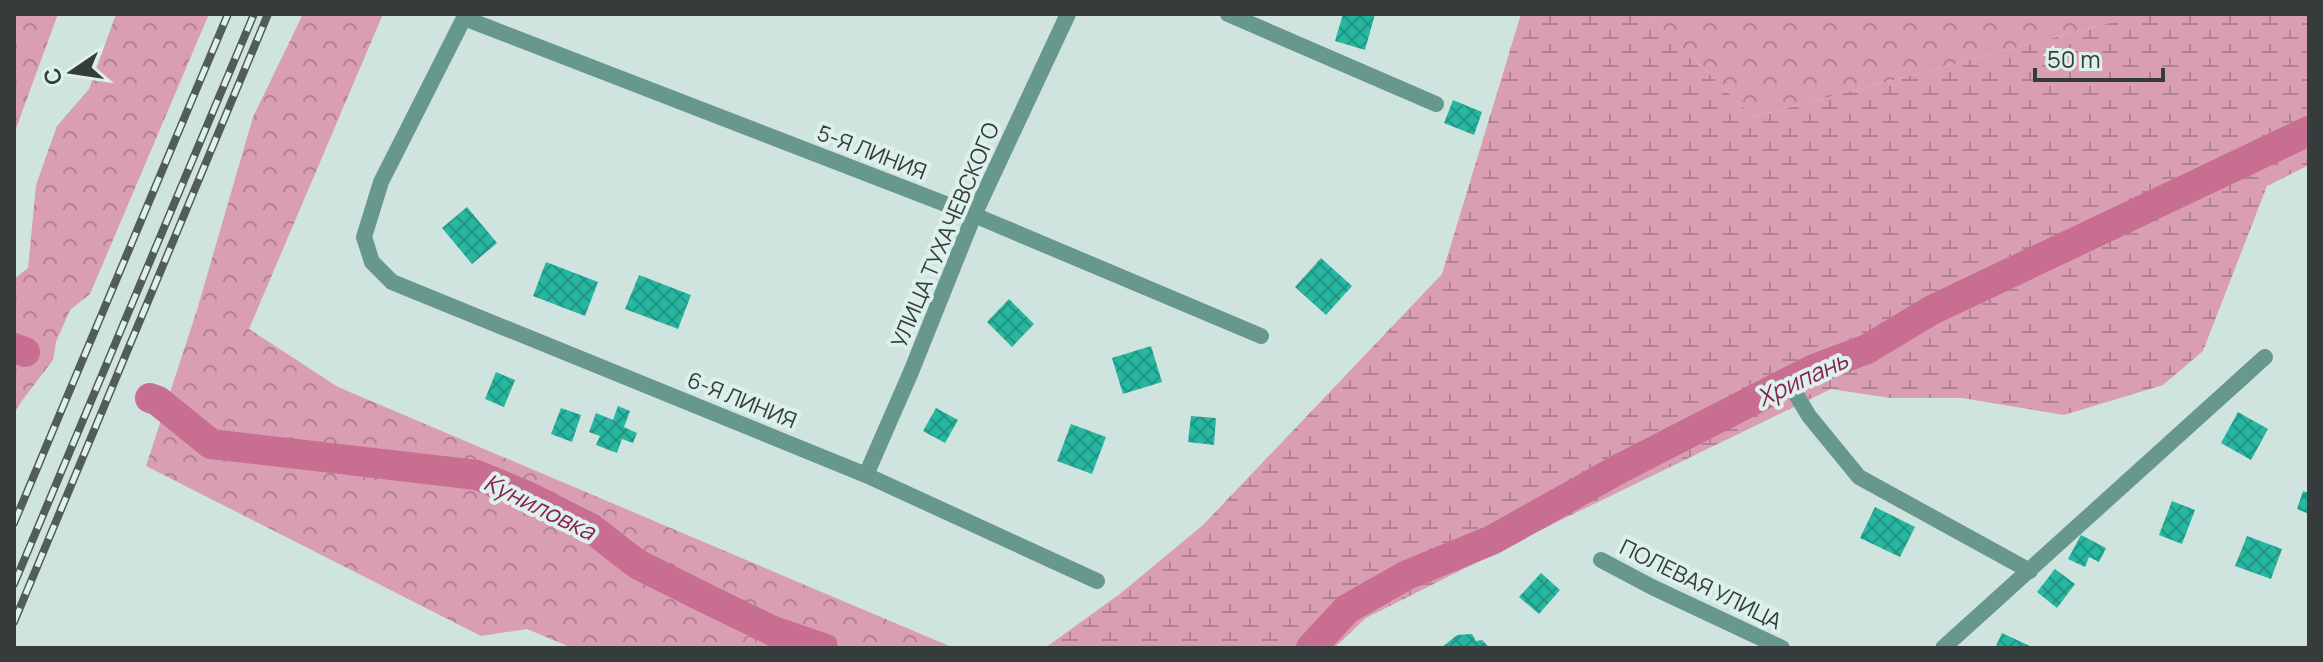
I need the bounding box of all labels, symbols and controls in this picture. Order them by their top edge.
north arrow [32,32,112,112]
scale bar [2035,32,2163,82]
text: 50 m [2047,42,2101,75]
text: С [36,65,69,88]
street label: 5-Я ЛИНИЯ [813,117,931,187]
street label: УЛИЦА ТУХАЧЕВСКОГО [884,118,1006,352]
water label: Хрипань [1751,342,1854,413]
street label: 6-Я ЛИНИЯ [683,364,801,436]
water label: Куниловка [479,465,603,548]
street label: ПОЛЕВАЯ УЛИЦА [1615,532,1787,636]

